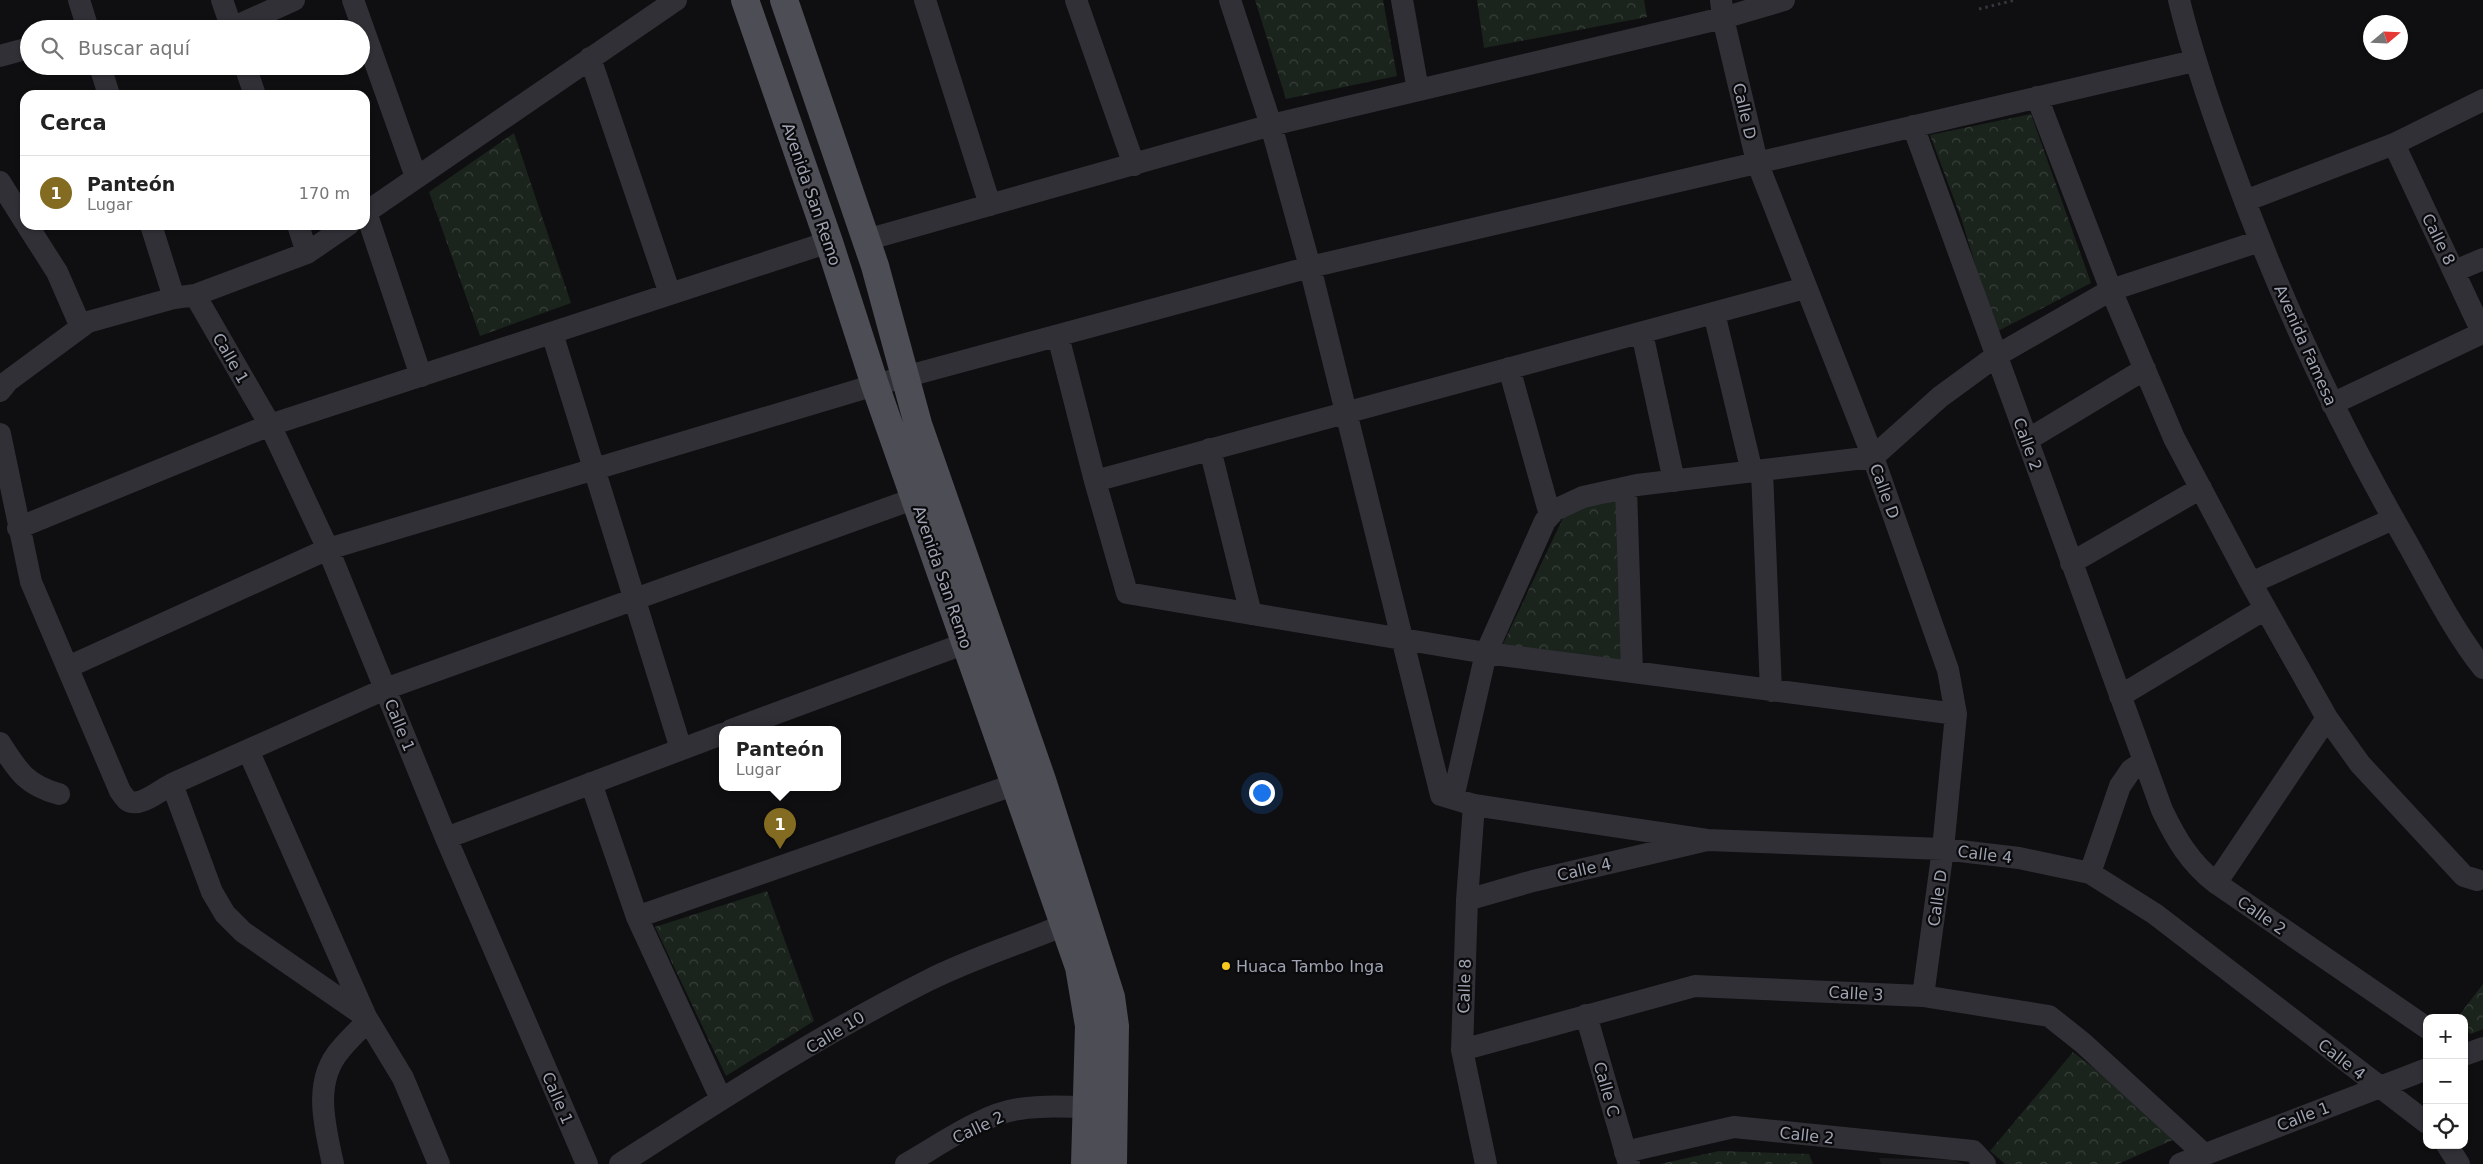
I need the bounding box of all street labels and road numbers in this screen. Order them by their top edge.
street label: Calle D [1729,81,1760,141]
street label: Avenida San Remo [778,120,845,268]
street label: Calle 8 [2418,210,2459,268]
street label: Avenida Famesa [2270,282,2341,408]
street label: Calle 1 [209,330,253,387]
street label: Calle 2 [2009,415,2046,473]
street label: Calle D [1866,461,1903,521]
street label: Avenida San Remo [909,503,976,651]
street label: Calle 1 [380,696,419,754]
street label: Calle 4 [1956,842,2013,867]
street label: Calle 4 [1555,854,1613,885]
street label: Calle D [1924,868,1951,928]
street label: Calle 2 [2234,892,2290,939]
street label: Calle 8 [1454,958,1475,1014]
street label: Calle 3 [1828,983,1884,1004]
street label: Calle 10 [802,1008,868,1057]
street label: Calle 4 [2314,1035,2369,1084]
street label: Calle C [1590,1060,1623,1119]
street label: Calle 1 [538,1069,577,1127]
street label: Calle 1 [2274,1098,2332,1135]
street label: Calle 2 [949,1107,1007,1148]
street label: Calle 2 [1779,1123,1835,1148]

